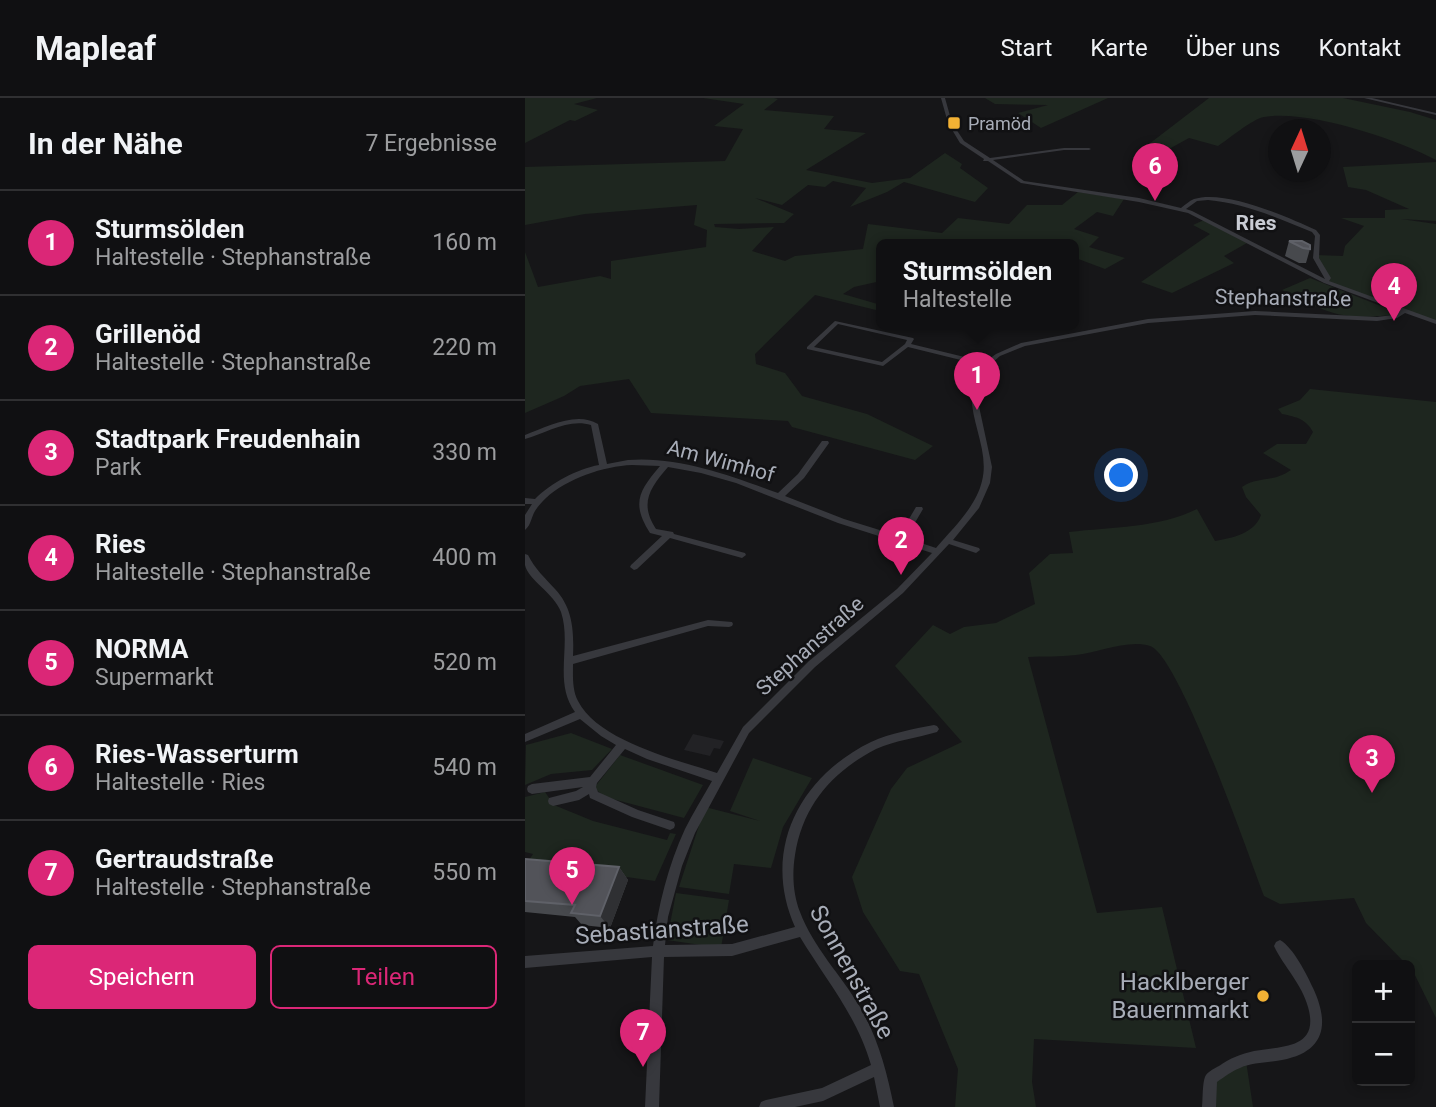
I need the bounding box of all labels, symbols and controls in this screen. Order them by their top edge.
text: Mapleaf [35,29,156,68]
text: Start [1001,34,1052,62]
text: Karte [1090,34,1148,62]
text: Über uns [1186,34,1280,62]
text: Kontakt [1318,34,1401,62]
place label: Pramöd [968,113,1031,134]
marker: Pramöd [946,115,962,131]
north arrow [1268,119,1331,182]
text: In der Nähe [28,126,183,161]
text: 7 Ergebnisse [365,130,497,157]
pin: 6 [1132,143,1178,201]
district label: Ries [1235,211,1277,235]
text: Sturmsölden [95,214,245,244]
text: 1 [44,229,58,256]
text: 160 m [432,229,497,256]
popup [876,239,1079,330]
text: Haltestelle · Stephanstraße [95,244,371,271]
text: Sturmsölden [903,256,1052,286]
pin: 4 [1371,263,1417,321]
street label: Stephanstraße [1215,285,1351,311]
text: Haltestelle [903,286,1012,313]
text: Grillenöd [95,319,201,349]
text: 2 [44,334,58,361]
text: 220 m [432,334,497,361]
text: Haltestelle · Stephanstraße [95,349,371,376]
pin: 1 [954,352,1000,410]
text: Stadtpark Freudenhain [95,424,361,454]
street label: Am Wimhof [665,435,778,487]
text: 3 [44,439,58,466]
text: 330 m [432,439,497,466]
text: Park [95,454,141,481]
your location [1104,458,1138,492]
pin: 2 [878,517,924,575]
text: Ries [95,529,146,559]
text: 4 [44,544,58,571]
text: 400 m [432,544,497,571]
text: Haltestelle · Stephanstraße [95,559,371,586]
street label: Stephanstraße [751,591,869,701]
text: NORMA [95,634,188,664]
text: 5 [44,649,58,676]
text: 520 m [432,649,497,676]
text: Supermarkt [95,664,214,691]
pin: 3 [1349,735,1395,793]
text: Ries-Wasserturm [95,739,299,769]
text: 6 [44,754,58,781]
text: 540 m [432,754,497,781]
text: Haltestelle · Ries [95,769,265,796]
text: Gertraudstraße [95,844,274,874]
pin: 5 [549,847,595,905]
text: 7 [44,859,58,886]
text: 550 m [432,859,497,886]
text: Haltestelle · Stephanstraße [95,874,371,901]
street label: Sonnenstraße [804,900,900,1044]
street label: Sebastianstraße [574,910,750,950]
button: Speichern [28,945,256,1009]
button: Teilen [270,945,497,1009]
map controls [1352,960,1415,1086]
button: + [1352,960,1415,1023]
place label: Hacklberger Bauernmarkt [1111,968,1249,1024]
marker: Hacklberger Bauernmarkt [1255,988,1271,1004]
pin: 7 [620,1009,666,1067]
button: − [1352,1023,1415,1086]

